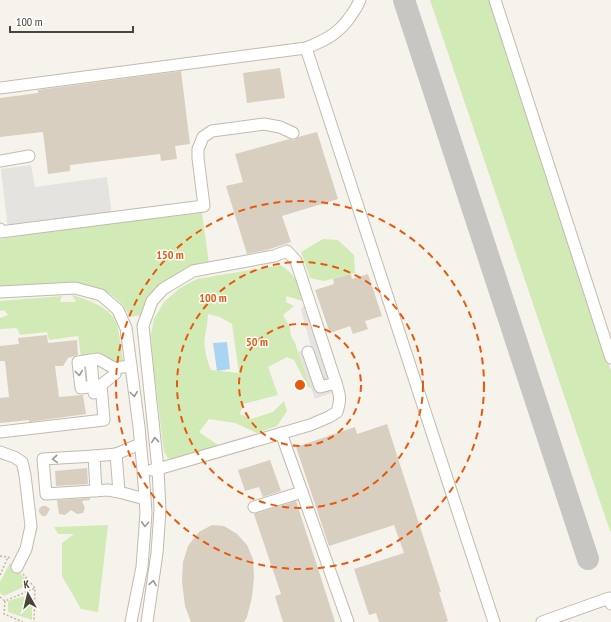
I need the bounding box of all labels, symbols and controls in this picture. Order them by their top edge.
scale bar [10,8,133,34]
text: 100 m [16,14,43,29]
text: 150 m [156,247,184,262]
text: 100 m [199,290,227,305]
text: 50 m [246,334,268,349]
one-way arrow [74,370,83,376]
centre of rings [293,378,307,392]
one-way arrow [130,391,139,397]
one-way arrow [151,437,160,443]
one-way arrow [52,454,58,463]
one-way arrow [140,521,149,527]
north arrow [8,574,48,614]
text: K [23,577,31,591]
one-way arrow [148,580,157,587]

